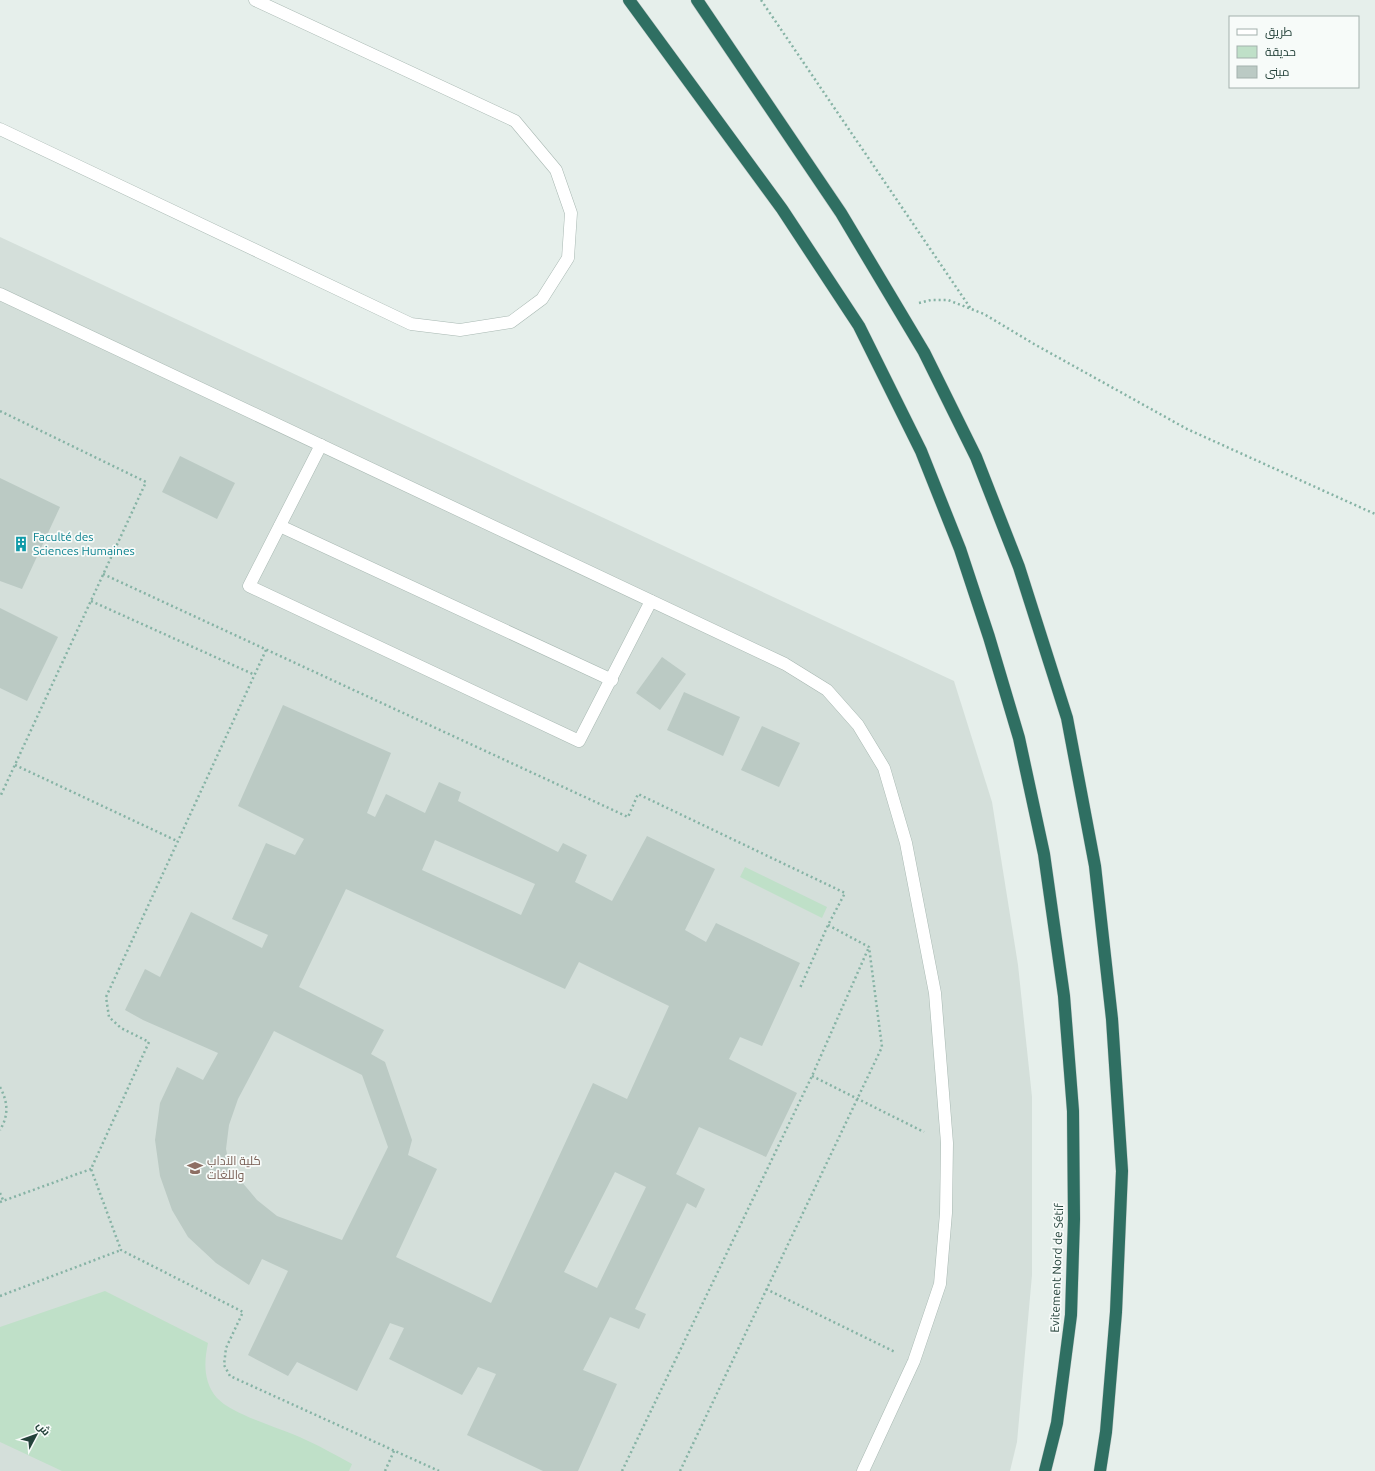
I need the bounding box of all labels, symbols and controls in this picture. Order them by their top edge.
legend [1229,16,1359,88]
text: طريق [1265,25,1293,39]
text: حديقة [1265,45,1296,59]
text: مبنى [1265,65,1290,79]
place label: Faculté des Sciences Humaines [33,530,135,557]
building icon: Faculté des Sciences Humaines [12,535,30,553]
place label: كلية الآداب واللغات [207,1154,261,1182]
school or university icon: كلية الآداب واللغات [186,1159,204,1177]
street label: Evitement Nord de Sétif [1048,1203,1065,1333]
north arrow [16,1415,56,1455]
text: ش [34,1419,53,1438]

